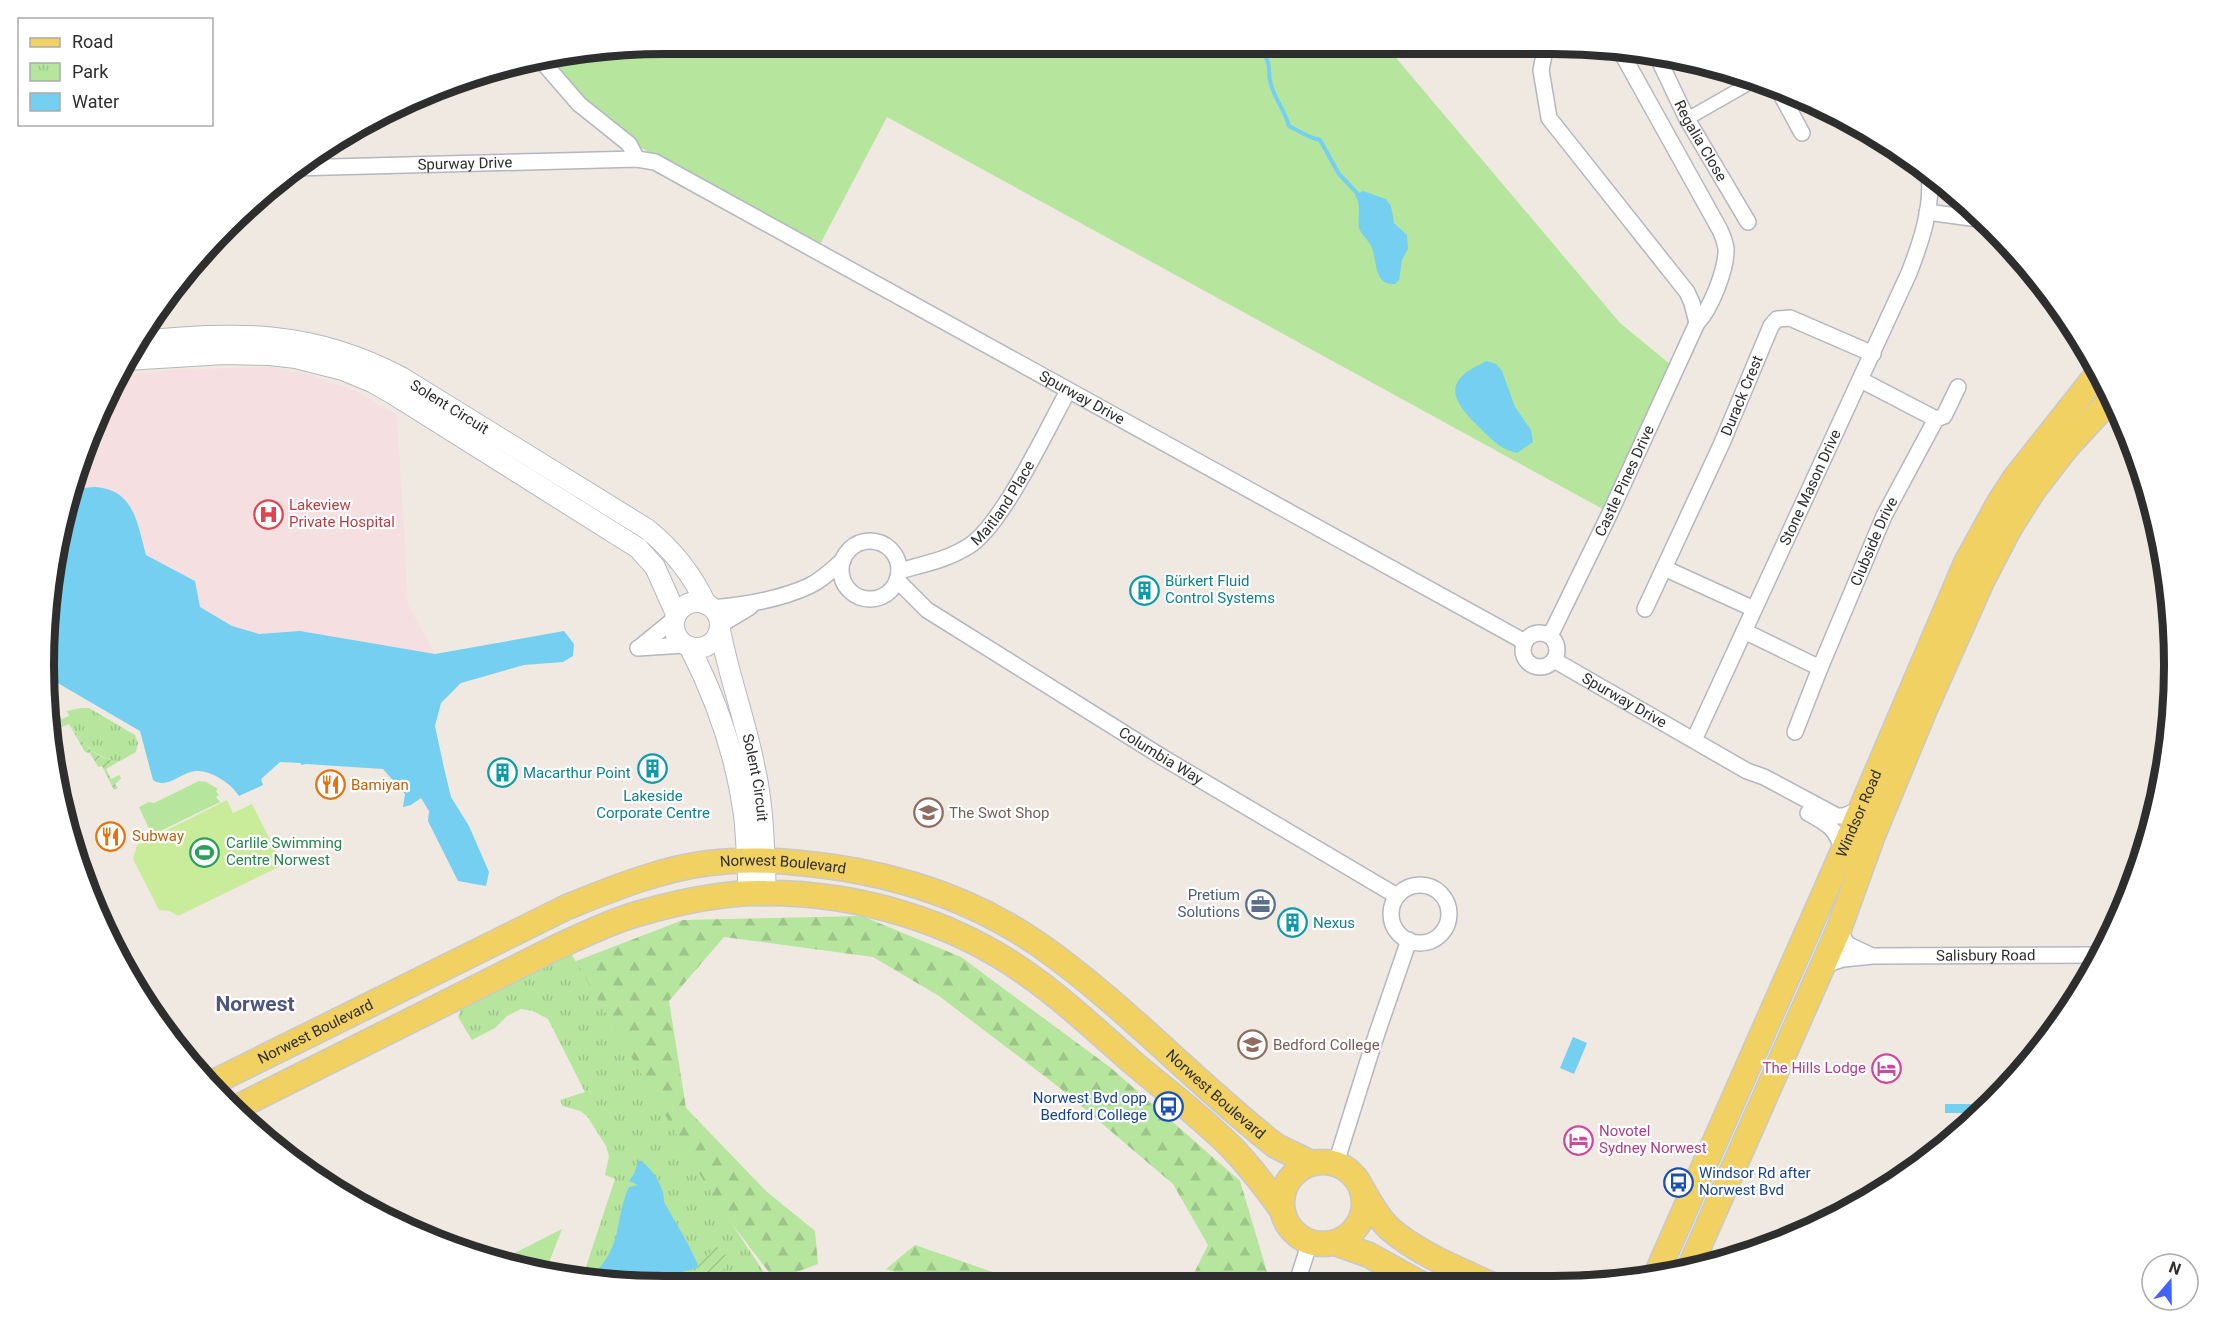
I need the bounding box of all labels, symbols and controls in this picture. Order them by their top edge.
legend [18,18,213,126]
text: Road [72,31,113,52]
text: Park [72,61,109,82]
text: Water [72,91,119,112]
street label: Regalia Close [1670,97,1731,185]
street label: Spurway Drive [417,153,513,174]
street label: Durack Crest [1717,353,1767,439]
street label: Spurway Drive [1036,367,1128,428]
street label: Solent Circuit [407,376,492,438]
street label: Castle Pines Drive [1591,422,1658,540]
street label: Stone Mason Drive [1776,427,1845,548]
street label: Maitland Place [967,457,1038,549]
street label: Clubside Drive [1847,494,1902,589]
place label: Lakeview Private Hospital [289,496,395,531]
hospital icon: Lakeview Private Hospital [252,498,284,530]
place label: Bürkert Fluid Control Systems [1165,572,1275,607]
building icon: Bürkert Fluid Control Systems [1128,574,1160,606]
street label: Spurway Drive [1579,669,1670,732]
street label: Columbia Way [1115,723,1206,788]
street label: Solent Circuit [738,732,771,822]
building icon: Lakeside Corporate Centre [637,753,669,785]
building icon: Macarthur Point [486,757,518,789]
place label: Macarthur Point [523,764,631,782]
street label: Windsor Road [1832,767,1886,860]
restaurant icon: Bamiyan [314,769,346,801]
place label: Bamiyan [351,776,409,794]
place label: Lakeside Corporate Centre [596,787,710,822]
school or university icon: The Swot Shop [912,797,944,829]
place label: The Swot Shop [949,804,1049,822]
restaurant icon: Subway [95,820,127,852]
place label: Subway [132,827,184,845]
place label: Carlile Swimming Centre Norwest [226,834,342,869]
sports icon: Carlile Swimming Centre Norwest [189,836,221,868]
street label: Norwest Boulevard [719,851,847,878]
place label: Pretium Solutions [1177,886,1240,921]
office icon: Pretium Solutions [1245,888,1277,920]
building icon: Nexus [1276,907,1308,939]
place label: Nexus [1313,914,1355,932]
street label: Salisbury Road [1936,946,2035,965]
district label: Norwest [215,992,295,1016]
street label: Norwest Boulevard [255,996,376,1068]
school or university icon: Bedford College [1236,1029,1268,1061]
place label: Bedford College [1273,1036,1380,1054]
street label: Norwest Boulevard [1162,1046,1269,1143]
hotel icon: The Hills Lodge [1871,1052,1903,1084]
place label: The Hills Lodge [1763,1059,1866,1077]
place label: Norwest Bvd opp Bedford College [1033,1089,1147,1124]
bus stop icon: Norwest Bvd opp Bedford College [1152,1091,1184,1123]
place label: Novotel Sydney Norwest [1599,1122,1707,1157]
hotel icon: Novotel Sydney Norwest [1562,1124,1594,1156]
place label: Windsor Rd after Norwest Bvd [1699,1164,1811,1199]
bus stop icon: Windsor Rd after Norwest Bvd [1662,1166,1694,1198]
north arrow [2140,1252,2200,1312]
text: N [2166,1258,2184,1279]

